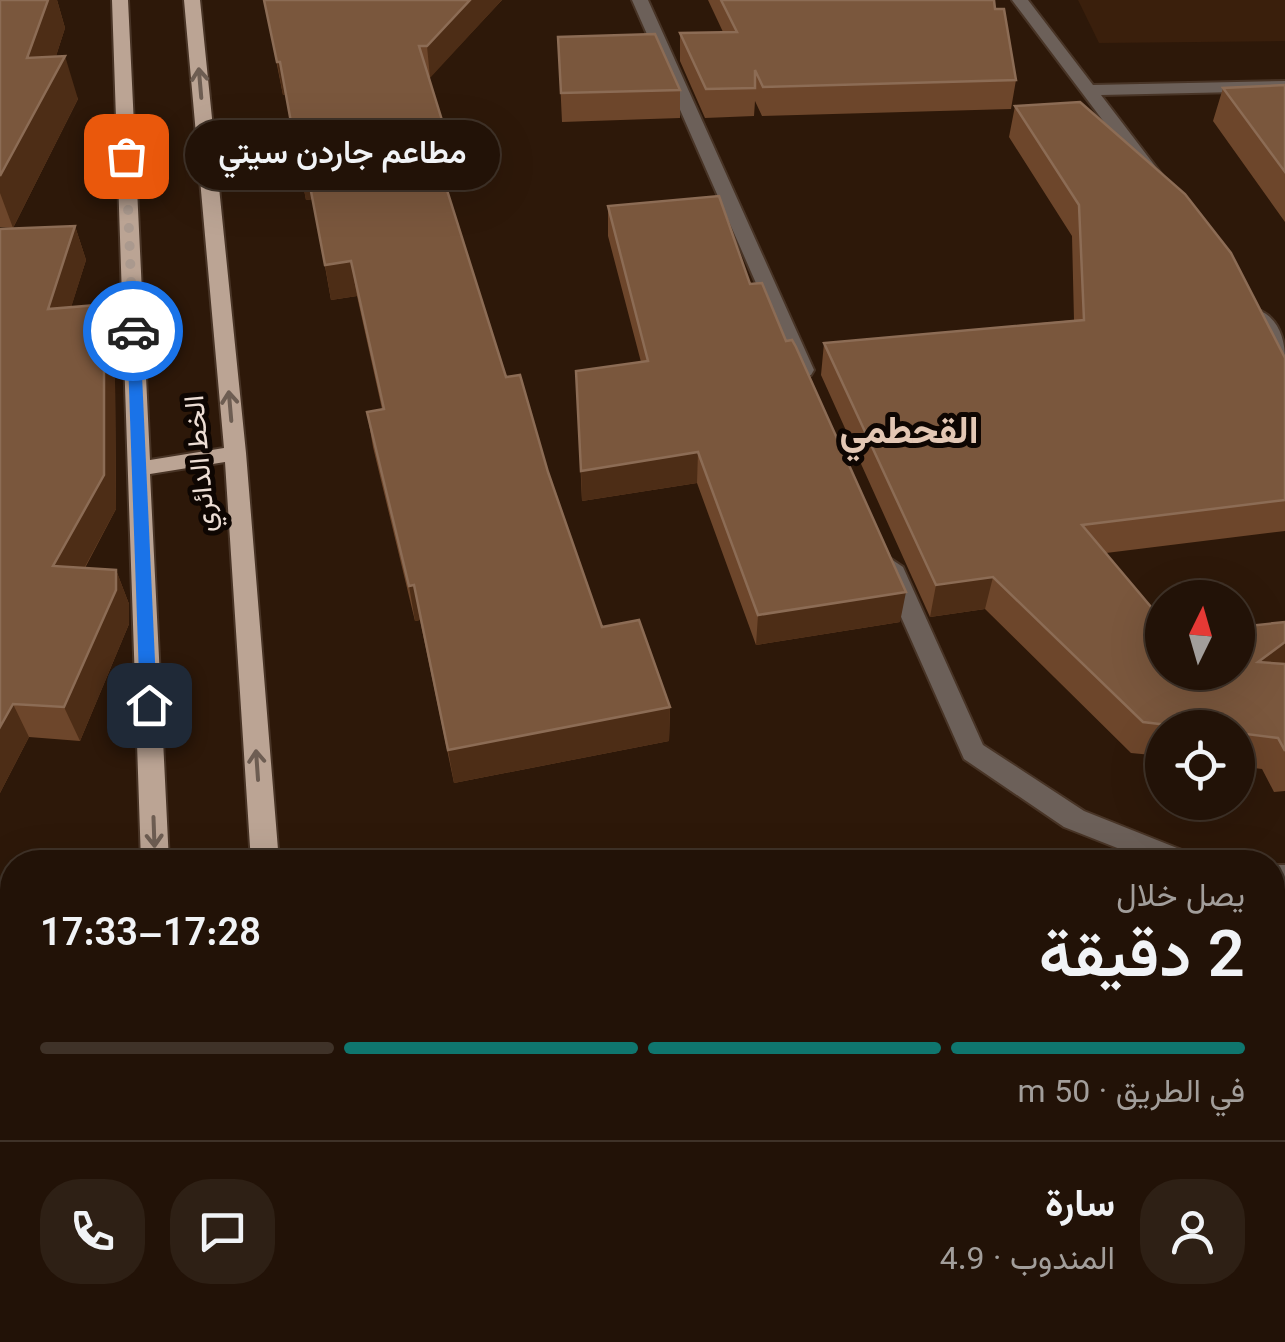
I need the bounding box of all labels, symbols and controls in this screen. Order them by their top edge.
one-way arrow [190,67,209,99]
pin [84,114,169,199]
callout: مطاعم جاردن سيتي [186,121,501,191]
icon: bag [99,129,154,184]
text: مطاعم جاردن سيتي [218,130,467,180]
courier [83,281,183,381]
icon: car [106,304,161,359]
one-way arrow [221,391,240,423]
street label: الخط الدائري [174,393,230,534]
district label: القحطمي [840,404,978,463]
north arrow [1145,580,1255,690]
map controls [1145,580,1255,820]
pin [107,663,192,748]
icon: home [122,678,177,733]
button: locate [1145,710,1255,820]
one-way arrow [248,750,267,782]
one-way arrow [145,815,164,847]
text: يصل خلال [1116,873,1245,923]
text: 17:28–17:33 [40,906,261,965]
text: 2 دقيقة [1039,909,1245,1011]
text: في الطريق · 50 m [1018,1069,1245,1119]
text: سارة [1045,1177,1115,1236]
button: phone [40,1179,145,1284]
button: chat [170,1179,275,1284]
button: person [1140,1179,1245,1284]
text: المندوب · 4.9 [940,1236,1115,1286]

